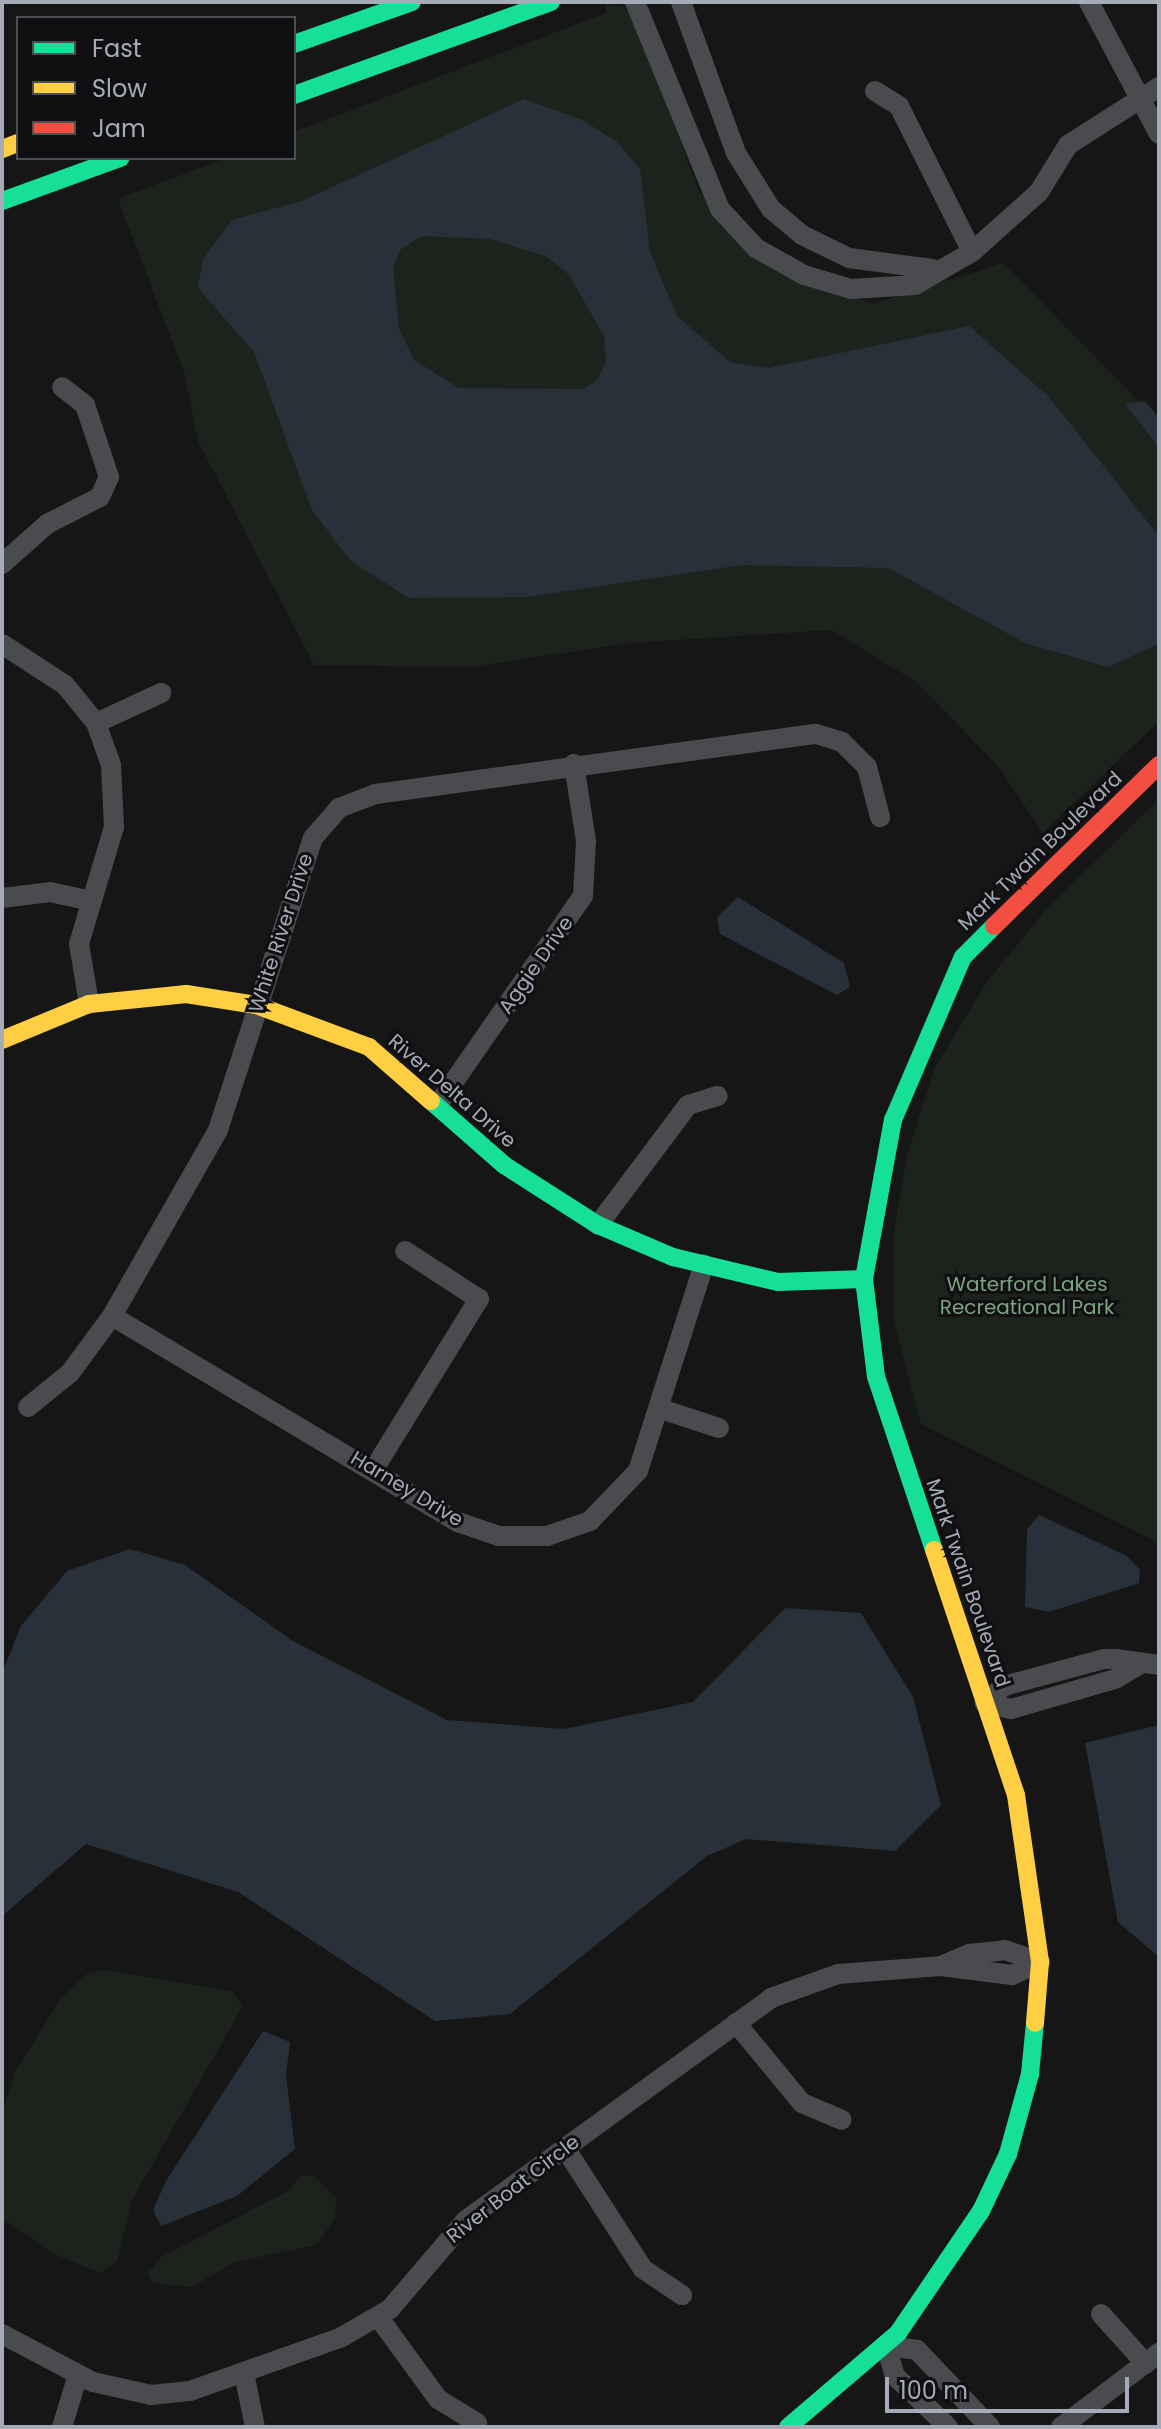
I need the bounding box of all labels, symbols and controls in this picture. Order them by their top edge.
legend [16,16,296,160]
text: Fast [92,32,142,65]
text: Slow [92,72,147,105]
text: Jam [92,112,146,145]
street label: Mark Twain Boulevard [953,766,1127,936]
street label: White River Drive [244,850,318,1016]
street label: Aggie Drive [494,912,578,1018]
street label: River Delta Drive [383,1029,521,1153]
park label: Waterford Lakes Recreational Park [940,1273,1114,1320]
street label: Harney Drive [346,1446,468,1532]
street label: Mark Twain Boulevard [921,1476,1015,1690]
street label: River Boat Circle [442,2130,584,2248]
scale bar [889,2361,1133,2411]
text: 100 m [899,2374,968,2407]

